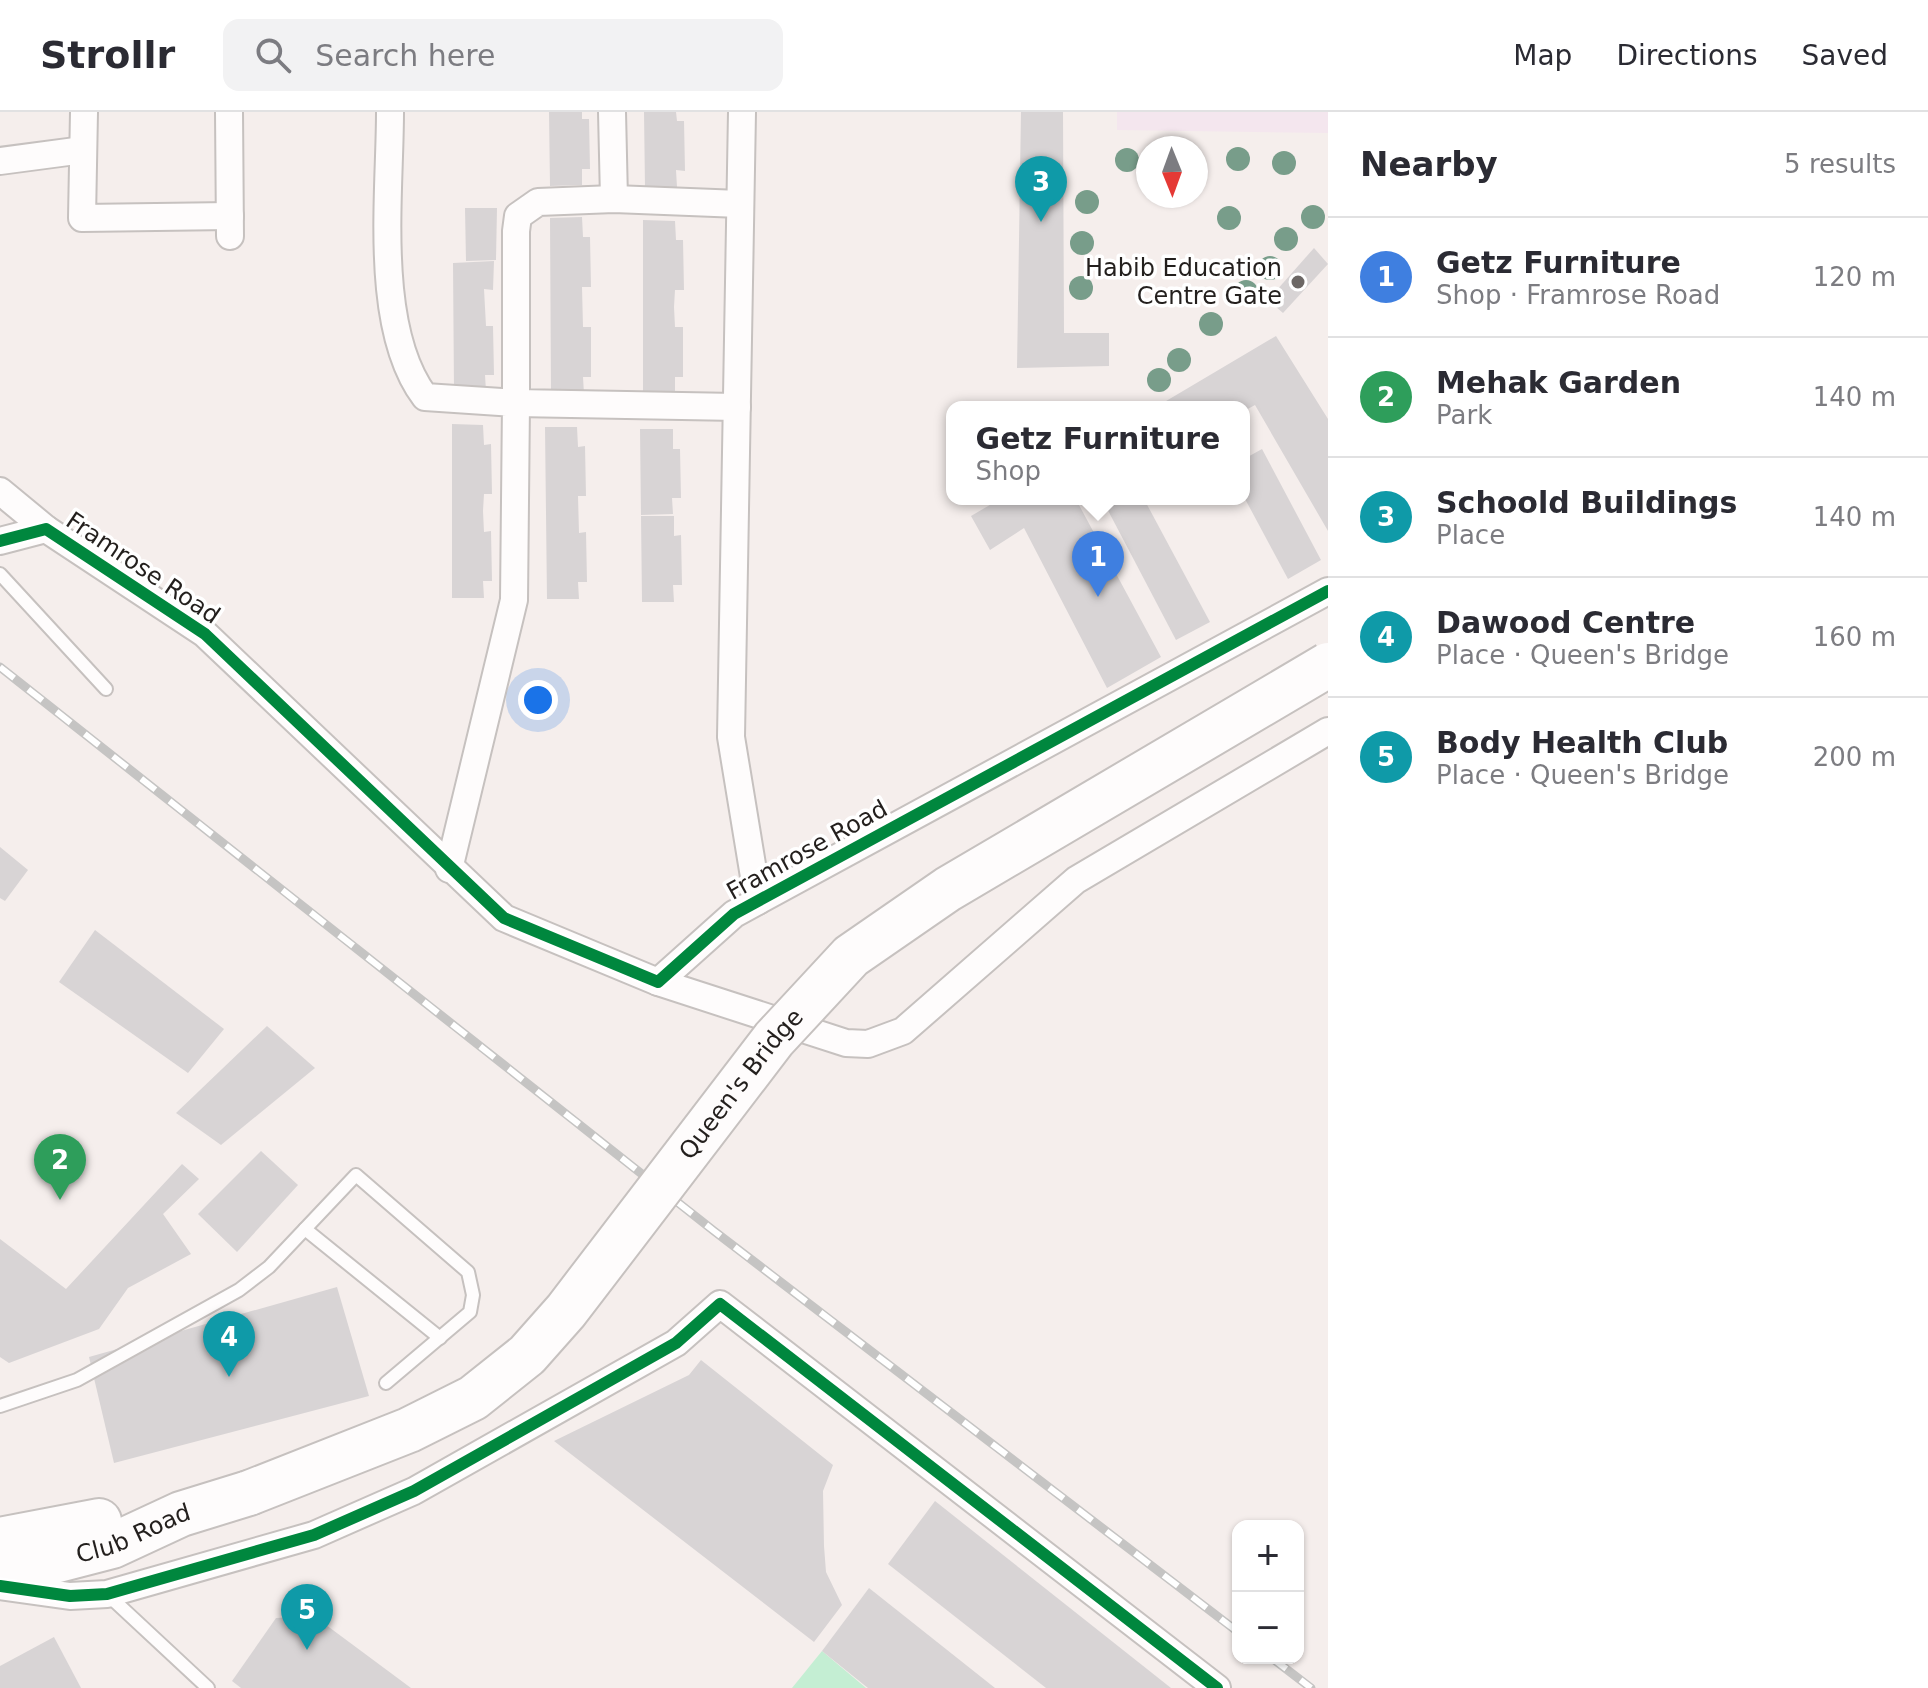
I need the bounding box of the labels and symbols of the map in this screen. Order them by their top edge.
north arrow [1136,136,1208,208]
pin: 3 [1015,156,1067,222]
place label: Habib Education Centre Gate [1085,254,1282,310]
marker: Habib Education Centre Gate [1289,273,1307,291]
street label: Framrose Road [61,506,225,630]
pin: 1 [1072,531,1124,597]
your location [518,680,558,720]
street label: Framrose Road [722,794,892,906]
street label: Queen's Bridge [673,1003,809,1165]
pin: 2 [34,1134,86,1200]
pin: 4 [203,1311,255,1377]
street label: Club Road [73,1498,194,1569]
pin: 5 [281,1584,333,1650]

